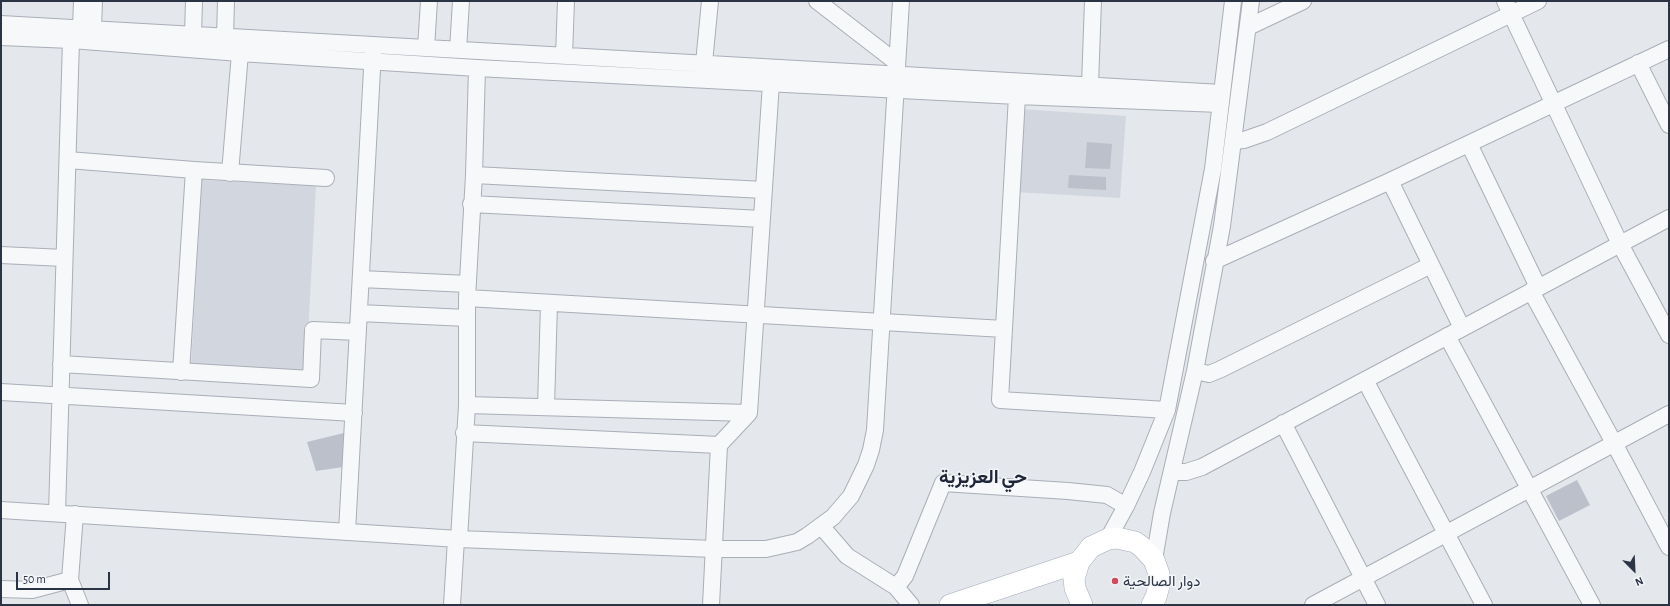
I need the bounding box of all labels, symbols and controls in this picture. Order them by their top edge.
district label: حي العزيزية [939,466,1027,488]
north arrow [1614,550,1654,590]
scale bar [18,564,112,590]
place label: دوار الصالحية [1123,572,1200,590]
text: 50 m [23,573,46,585]
text: N [1633,575,1645,588]
marker: دوار الصالحية [1110,576,1120,586]

